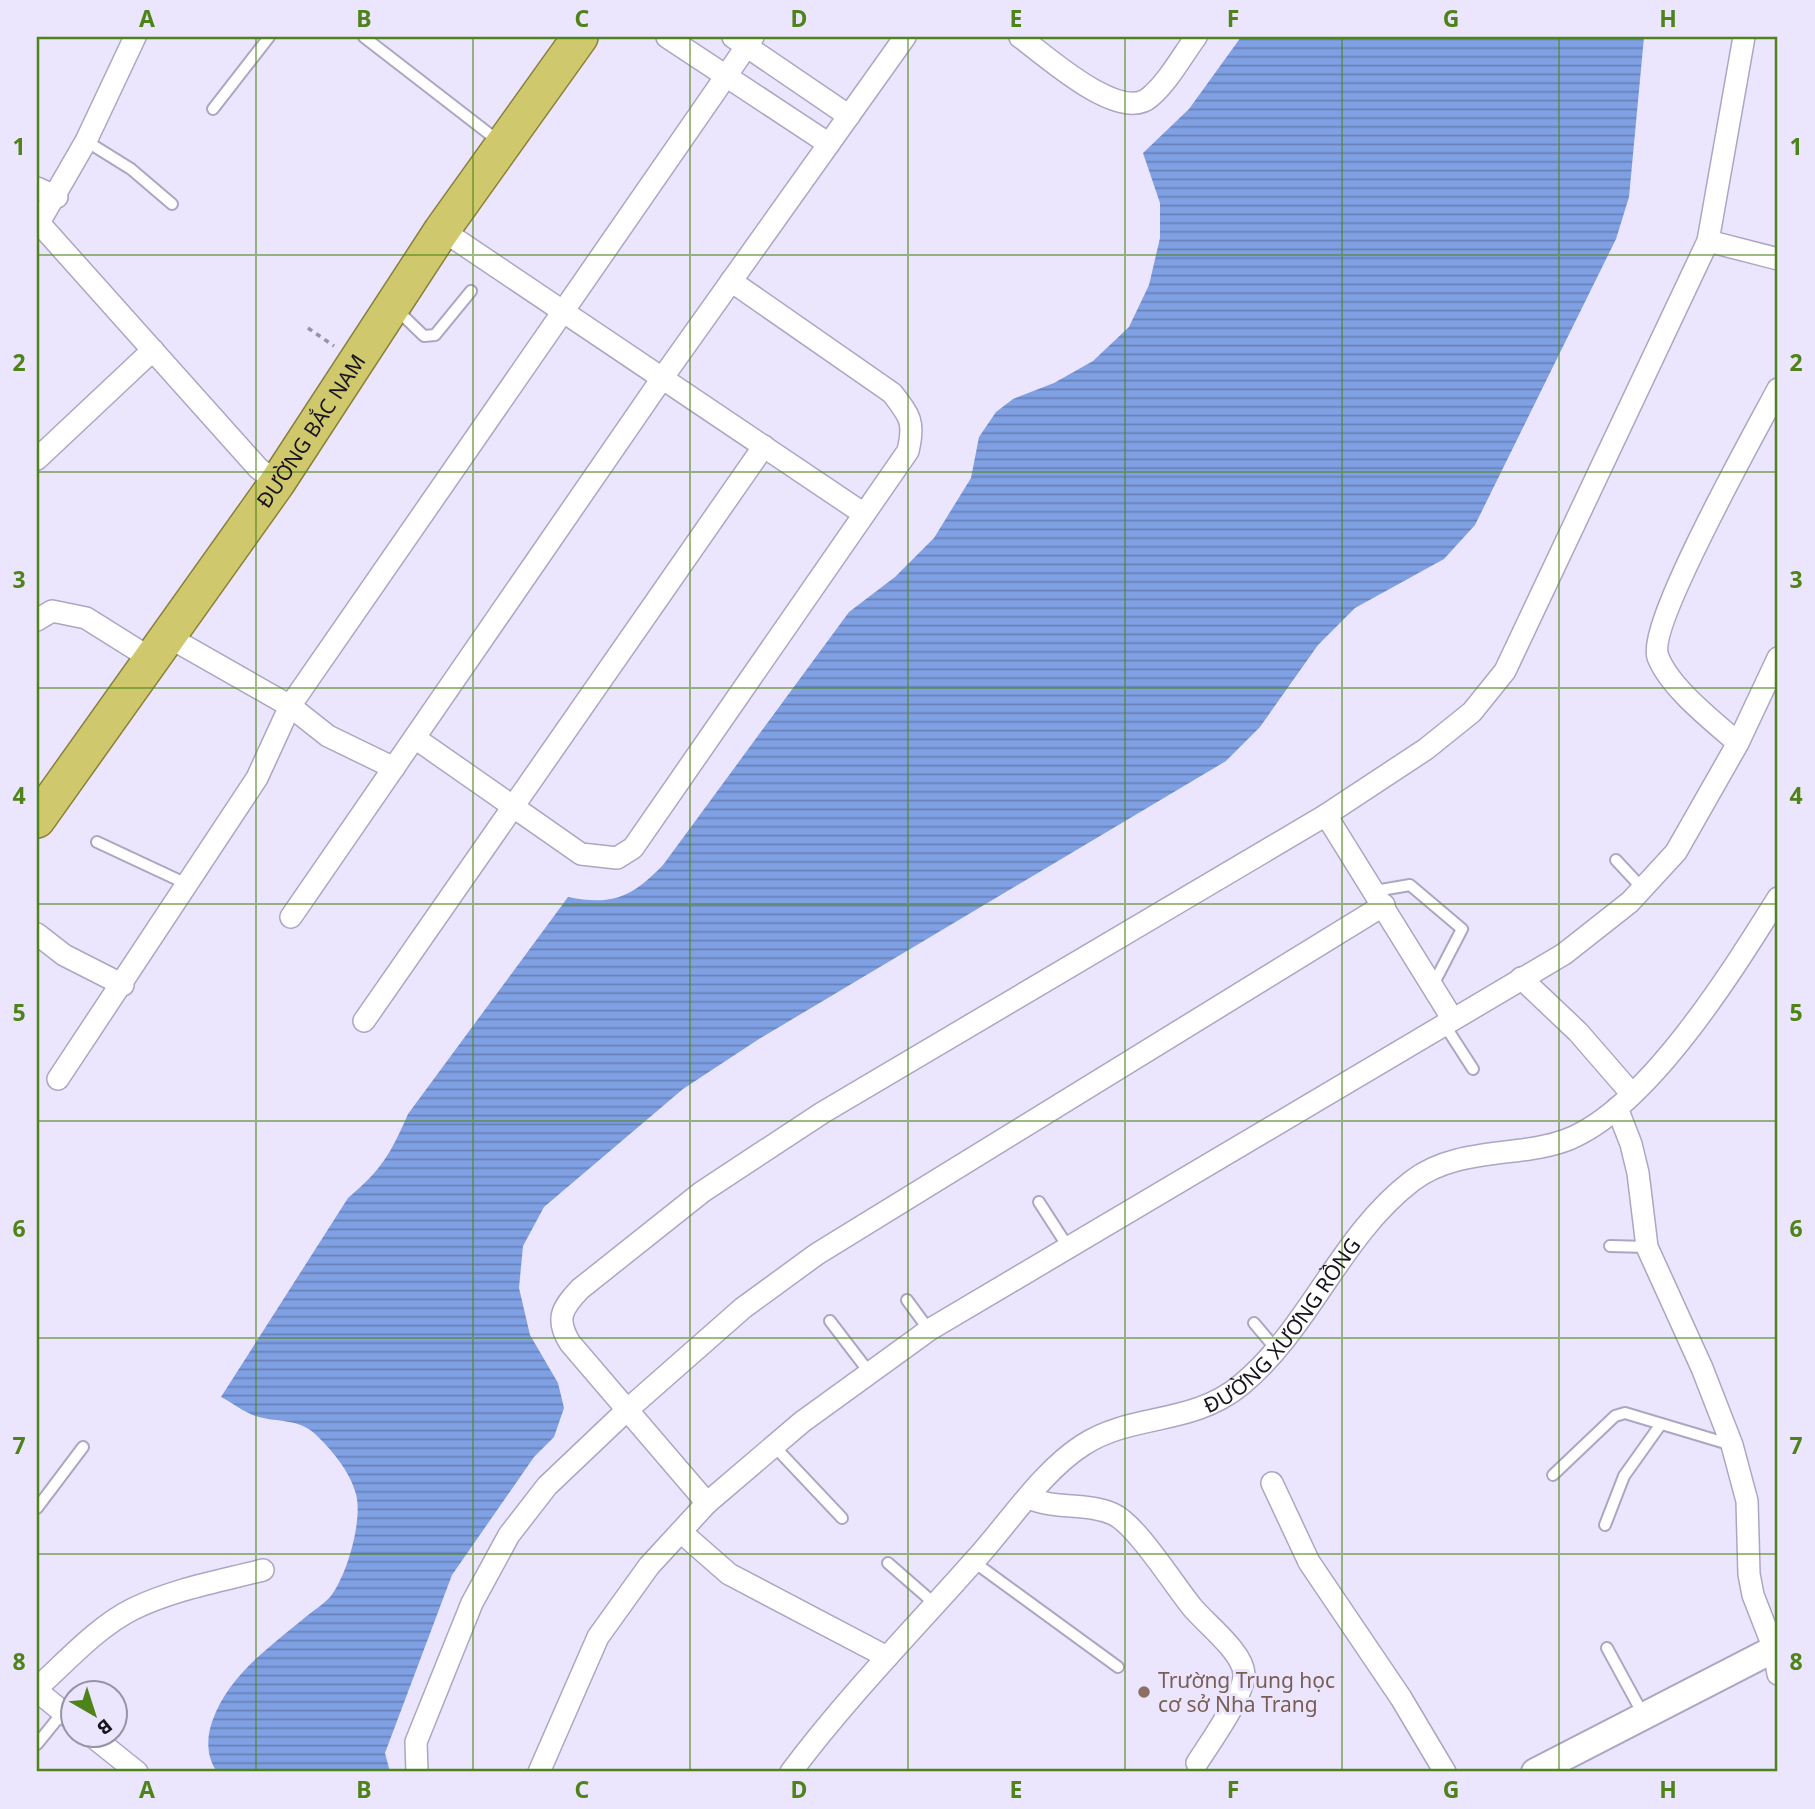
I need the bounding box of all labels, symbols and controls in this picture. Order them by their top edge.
text: A [139,2,155,34]
text: B [356,2,372,34]
text: C [575,2,590,34]
text: D [791,2,807,34]
text: E [1010,2,1022,34]
text: F [1227,2,1239,34]
text: G [1443,2,1459,34]
text: H [1659,2,1677,34]
text: 1 [12,130,26,162]
text: 1 [1789,130,1803,162]
text: 2 [12,346,26,378]
text: 2 [1789,346,1803,378]
street label: ĐƯỜNG BẮC NAM [250,348,372,513]
text: 3 [12,563,26,595]
text: 3 [1789,563,1803,595]
text: 4 [12,779,26,811]
text: 4 [1789,779,1803,811]
text: 5 [12,996,26,1028]
text: 5 [1789,996,1803,1028]
text: 6 [12,1212,26,1244]
text: 6 [1789,1212,1803,1244]
street label: ĐƯỜNG XƯƠNG RỒNG [1199,1232,1366,1419]
text: 7 [12,1429,26,1461]
text: 7 [1789,1429,1803,1461]
text: 8 [12,1645,26,1677]
text: 8 [1789,1645,1803,1677]
place label: Trường Trung học cơ sở Nha Trang [1158,1666,1335,1718]
north arrow [60,1680,130,1750]
marker: Trường Trung học cơ sở Nha Trang [1136,1684,1152,1700]
text: B [92,1713,118,1741]
text: A [139,1773,155,1805]
text: B [356,1773,372,1805]
text: C [575,1773,590,1805]
text: D [791,1773,807,1805]
text: E [1010,1773,1022,1805]
text: F [1227,1773,1239,1805]
text: G [1443,1773,1459,1805]
text: H [1659,1773,1677,1805]

